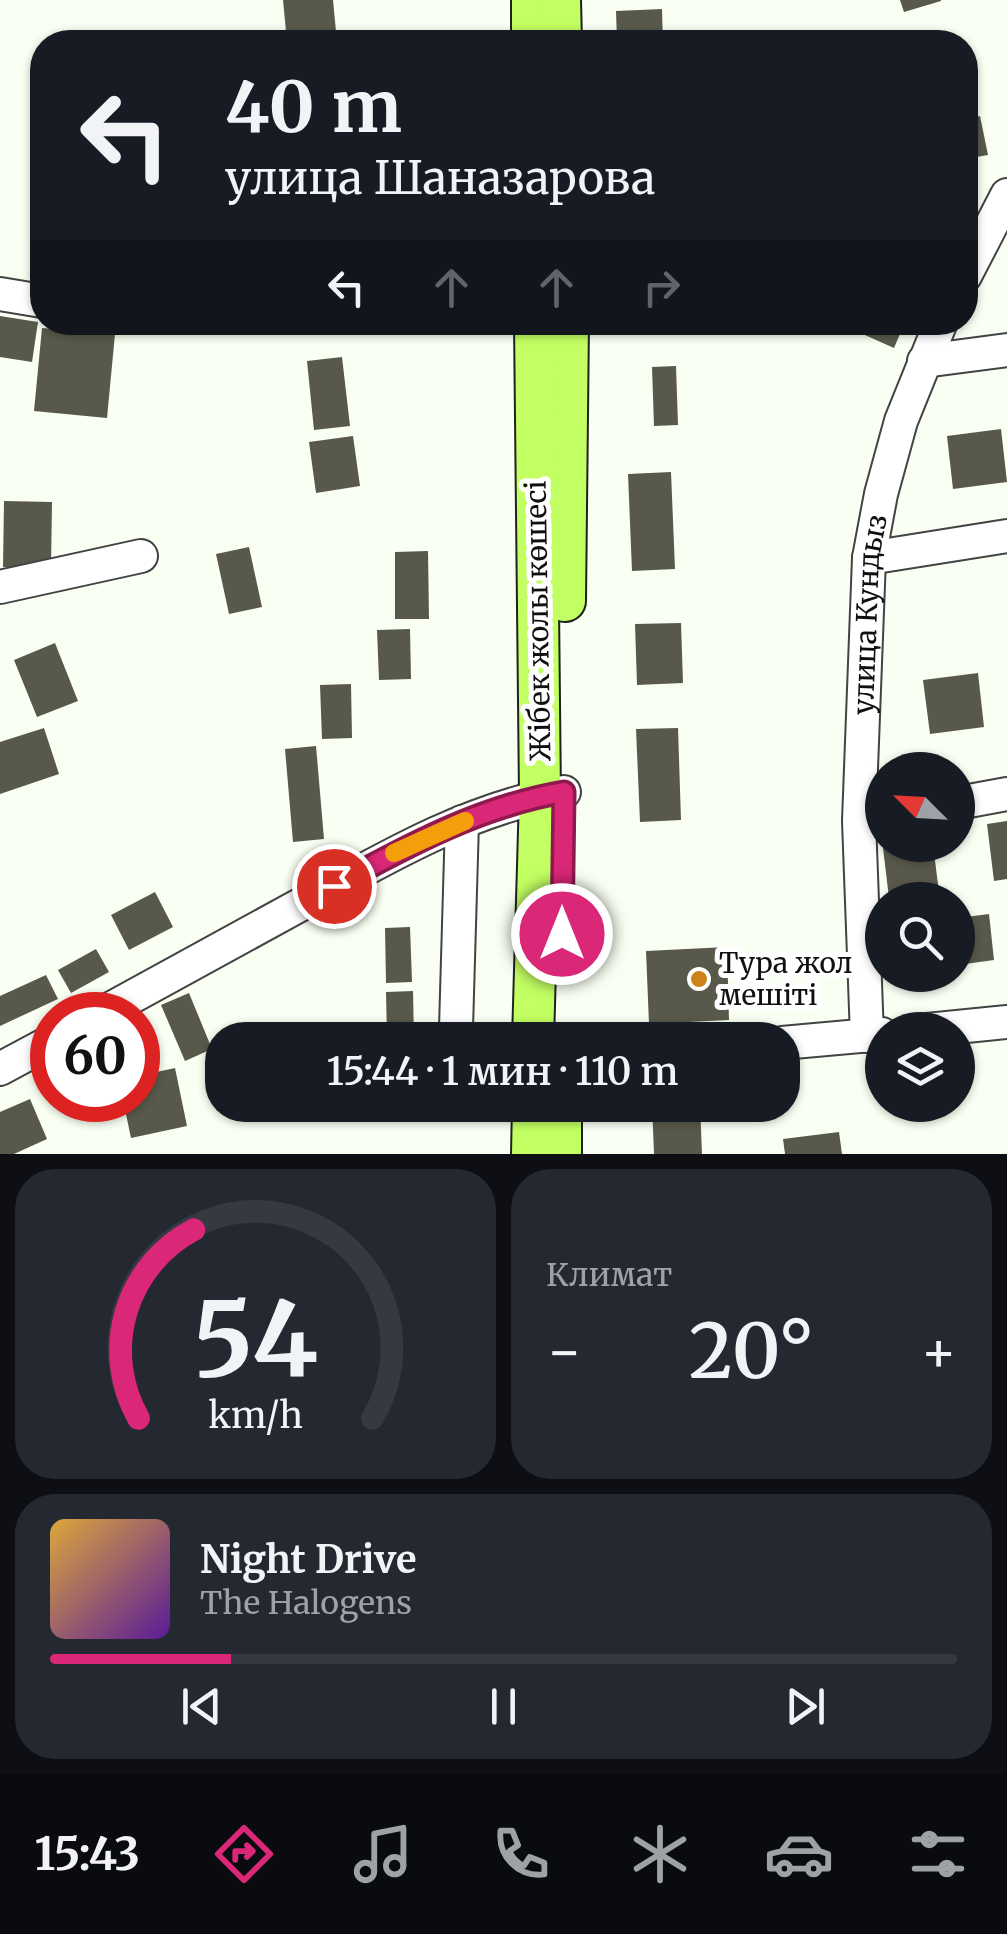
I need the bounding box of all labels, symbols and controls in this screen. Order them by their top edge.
text: 40 m [225,63,402,151]
icon: left [60,70,190,200]
text: улица Шаназарова [225,150,655,206]
icon: left [319,260,374,315]
icon: ahead [424,260,479,315]
icon: ahead [529,260,584,315]
icon: right [634,260,689,315]
street label: Жібек жолы көшесі [518,480,558,762]
street label: улица Кундыз [845,511,895,716]
north arrow [865,752,975,862]
map controls [865,752,975,1122]
pin [292,844,377,929]
icon: arrive [307,859,362,914]
position arrow [510,882,614,986]
button: search [865,882,975,992]
place label: Тура жол мешіті [719,945,853,1013]
marker: Тура жол мешіті [688,968,710,990]
speed limit sign: 60 [30,992,160,1122]
button: layers [865,1012,975,1122]
text: 15:44 · 1 мин · 110 m [327,1048,678,1095]
text: Климат [546,1255,672,1295]
text: 54 [193,1274,318,1404]
text: 20° [689,1304,814,1398]
text: − [546,1317,583,1386]
text: + [920,1317,957,1386]
text: km/h [208,1393,303,1438]
text: Night Drive [200,1536,417,1583]
text: The Halogens [200,1583,412,1623]
icon: previous [174,1679,229,1734]
icon: pause [476,1679,531,1734]
icon: next [778,1679,833,1734]
icon: directions [209,1819,279,1889]
icon: music [348,1819,418,1889]
icon: phone [486,1819,556,1889]
icon: climate [625,1819,695,1889]
icon: car [764,1819,834,1889]
icon: filters [903,1819,973,1889]
text: 15:43 [34,1826,140,1882]

